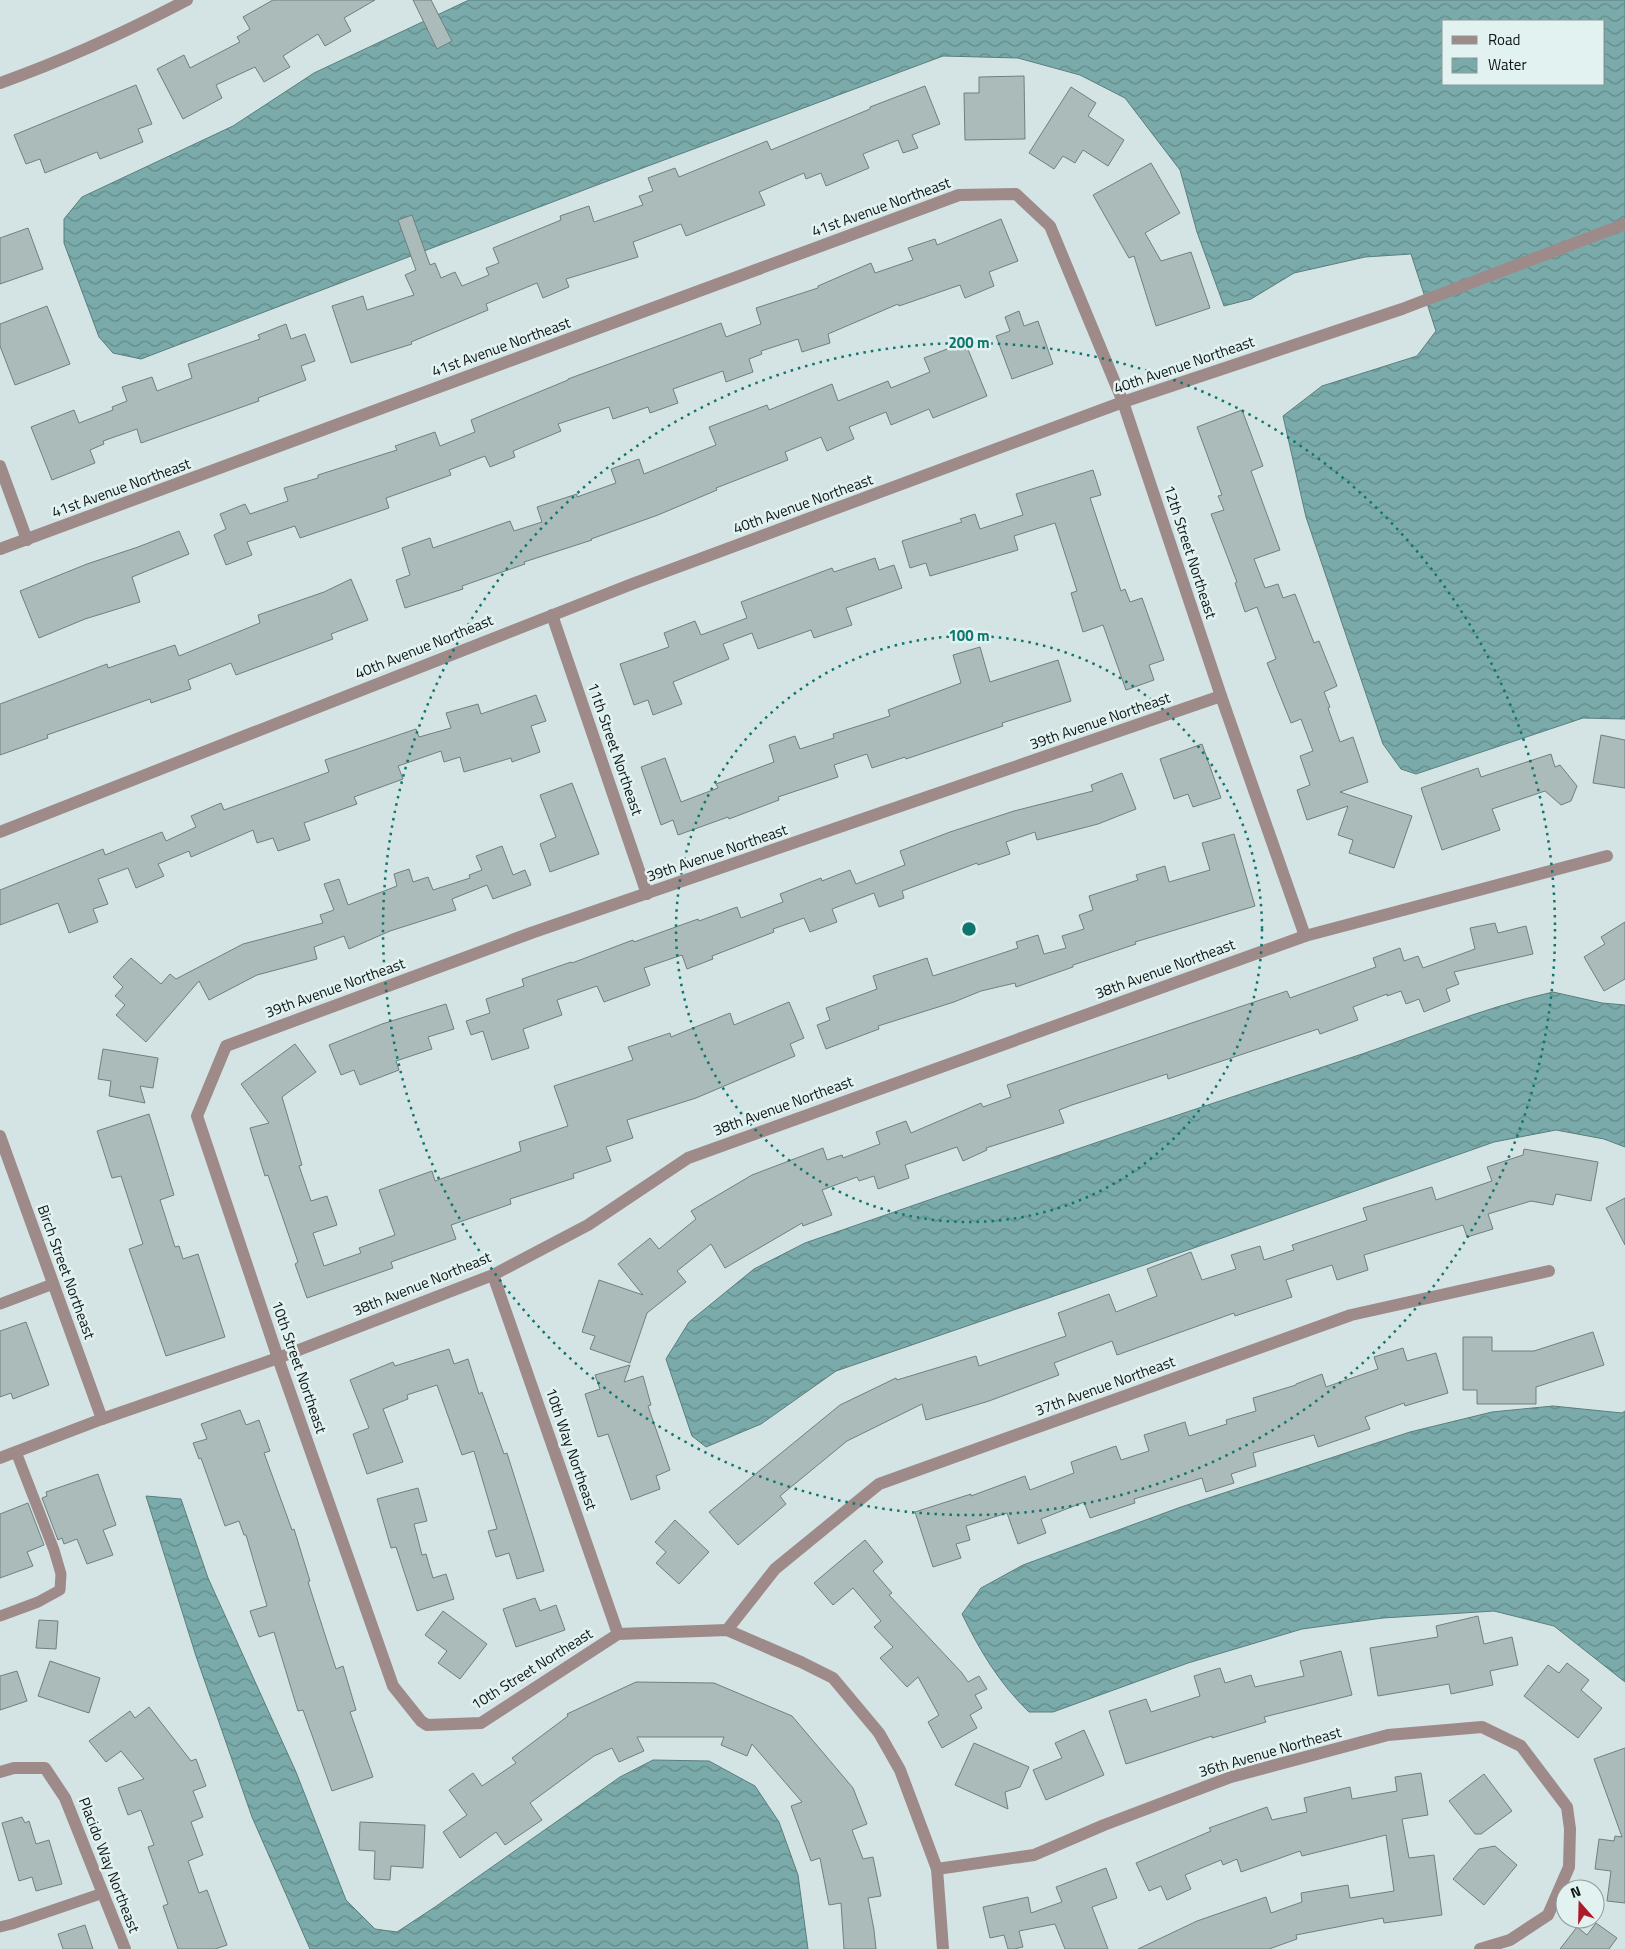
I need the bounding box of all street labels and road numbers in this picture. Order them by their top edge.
street label: 41st Avenue Northeast [808,170,954,242]
street label: 41st Avenue Northeast [428,310,574,382]
street label: 40th Avenue Northeast [1110,329,1258,399]
street label: 41st Avenue Northeast [48,451,194,523]
street label: 40th Avenue Northeast [730,467,877,540]
street label: 12th Street Northeast [1158,482,1223,622]
street label: 40th Avenue Northeast [351,608,497,685]
street label: 11th Street Northeast [582,679,649,819]
street label: 39th Avenue Northeast [1026,685,1174,755]
street label: 39th Avenue Northeast [643,817,791,887]
street label: 38th Avenue Northeast [1092,932,1239,1005]
street label: 39th Avenue Northeast [262,951,409,1024]
street label: 38th Avenue Northeast [710,1069,857,1142]
street label: Birch Street Northeast [32,1202,102,1343]
street label: 38th Avenue Northeast [349,1245,495,1322]
street label: 10th Street Northeast [266,1297,333,1437]
street label: 37th Avenue Northeast [1032,1349,1179,1422]
street label: 10th Way Northeast [540,1384,603,1514]
street label: 10th Street Northeast [467,1622,597,1715]
street label: 36th Avenue Northeast [1196,1720,1345,1783]
street label: Placido Way Northeast [73,1794,146,1937]

